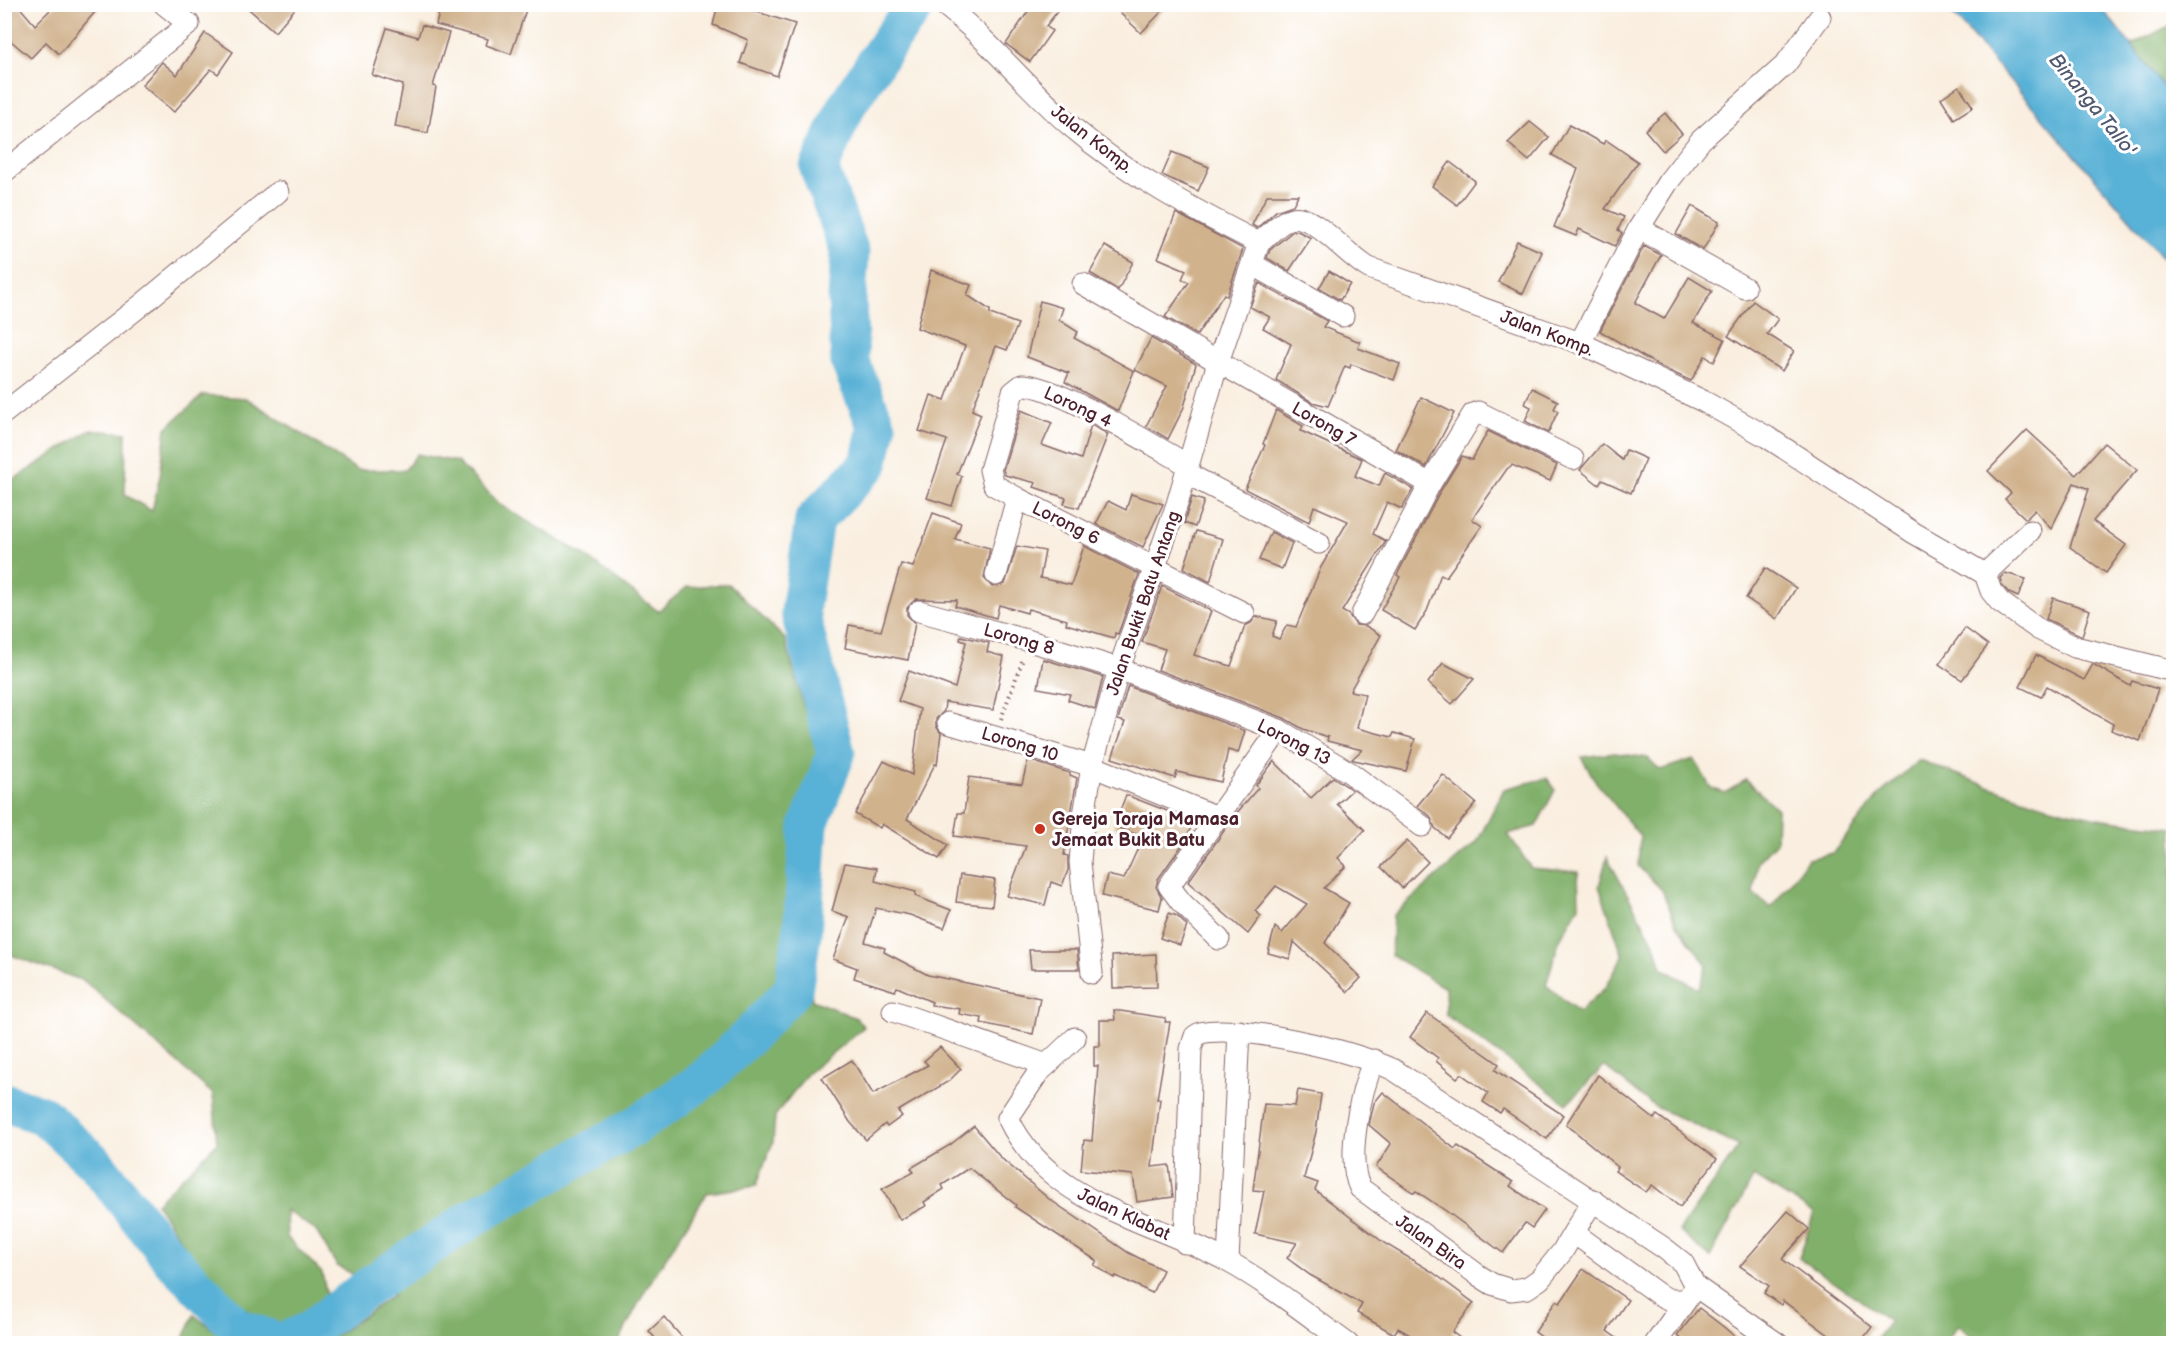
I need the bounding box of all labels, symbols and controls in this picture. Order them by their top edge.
water label: Binanga Tallo' [2044,49,2141,161]
street label: Jalan Komp. [1047,101,1137,178]
street label: Jalan Komp. [1497,306,1596,361]
street label: Lorong 4 [1040,383,1115,432]
street label: Lorong 7 [1288,398,1360,451]
street label: Lorong 6 [1029,498,1103,549]
street label: Jalan Bukit Batu Antang [1102,508,1185,698]
street label: Lorong 8 [981,619,1057,660]
street label: Lorong 13 [1253,715,1334,770]
street label: Lorong 10 [979,723,1061,766]
place label: Gereja Toraja Mamasa Jemaat Bukit Batu [1052,809,1239,851]
marker: Gereja Toraja Mamasa Jemaat Bukit Batu [1033,822,1047,836]
street label: Jalan Klabat [1074,1184,1174,1245]
street label: Jalan Bira [1391,1211,1470,1274]

